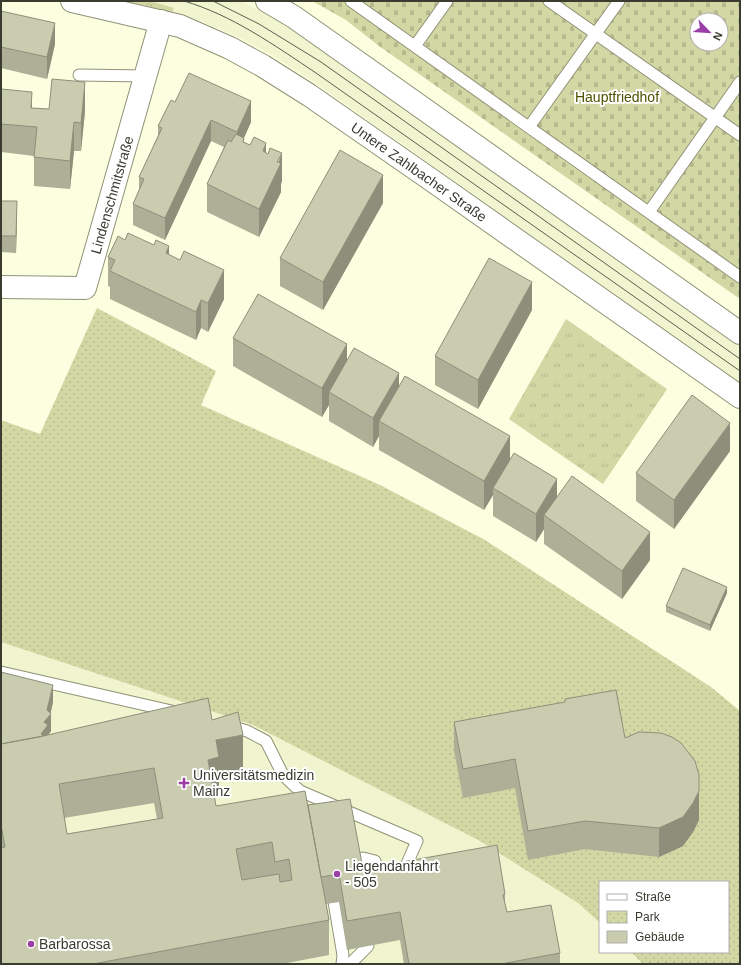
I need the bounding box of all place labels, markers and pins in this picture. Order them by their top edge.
place label: Universitätsmedizin Mainz [193,767,314,799]
marker: Universitätsmedizin Mainz [178,777,190,789]
place label: Liegendanfahrt - 505 [345,858,439,890]
marker: Liegendanfahrt - 505 [332,869,342,879]
place label: Barbarossa [39,936,111,952]
marker: Barbarossa [26,939,36,949]

